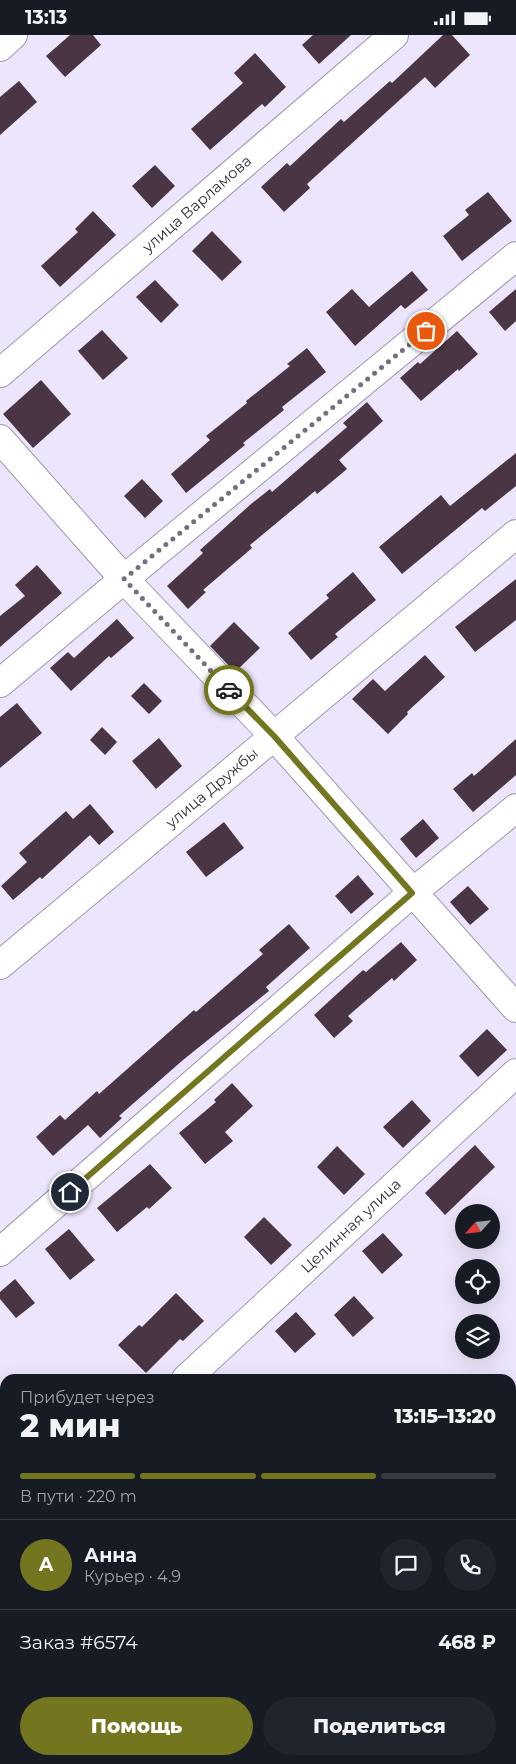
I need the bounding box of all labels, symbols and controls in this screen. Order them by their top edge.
text: 13:13 [25,6,67,29]
street label: улица Варламова [137,151,255,257]
pin [405,310,447,352]
icon: bag [412,317,440,345]
courier [204,665,254,715]
icon: car [215,676,243,704]
street label: улица Дружбы [161,743,262,832]
pin [49,1171,91,1213]
street label: Целинная улица [297,1174,405,1277]
icon: home [56,1178,84,1206]
north arrow [455,1204,500,1249]
map controls [455,1204,500,1359]
button: locate [455,1259,500,1304]
button: layers [455,1314,500,1359]
text: Прибудет через [20,1388,155,1407]
text: 13:15–13:20 [394,1405,496,1428]
text: 2 мин [20,1406,120,1445]
text: В пути · 220 m [20,1487,137,1506]
button: chat [380,1539,432,1591]
button: phone [444,1539,496,1591]
text: Анна [84,1544,137,1567]
text: А [38,1553,54,1576]
text: Курьер · 4.9 [84,1567,181,1586]
text: Заказ #6574 [20,1631,138,1654]
text: 468 ₽ [438,1631,496,1654]
button: Помощь [20,1697,253,1755]
button: Поделиться [263,1697,496,1755]

